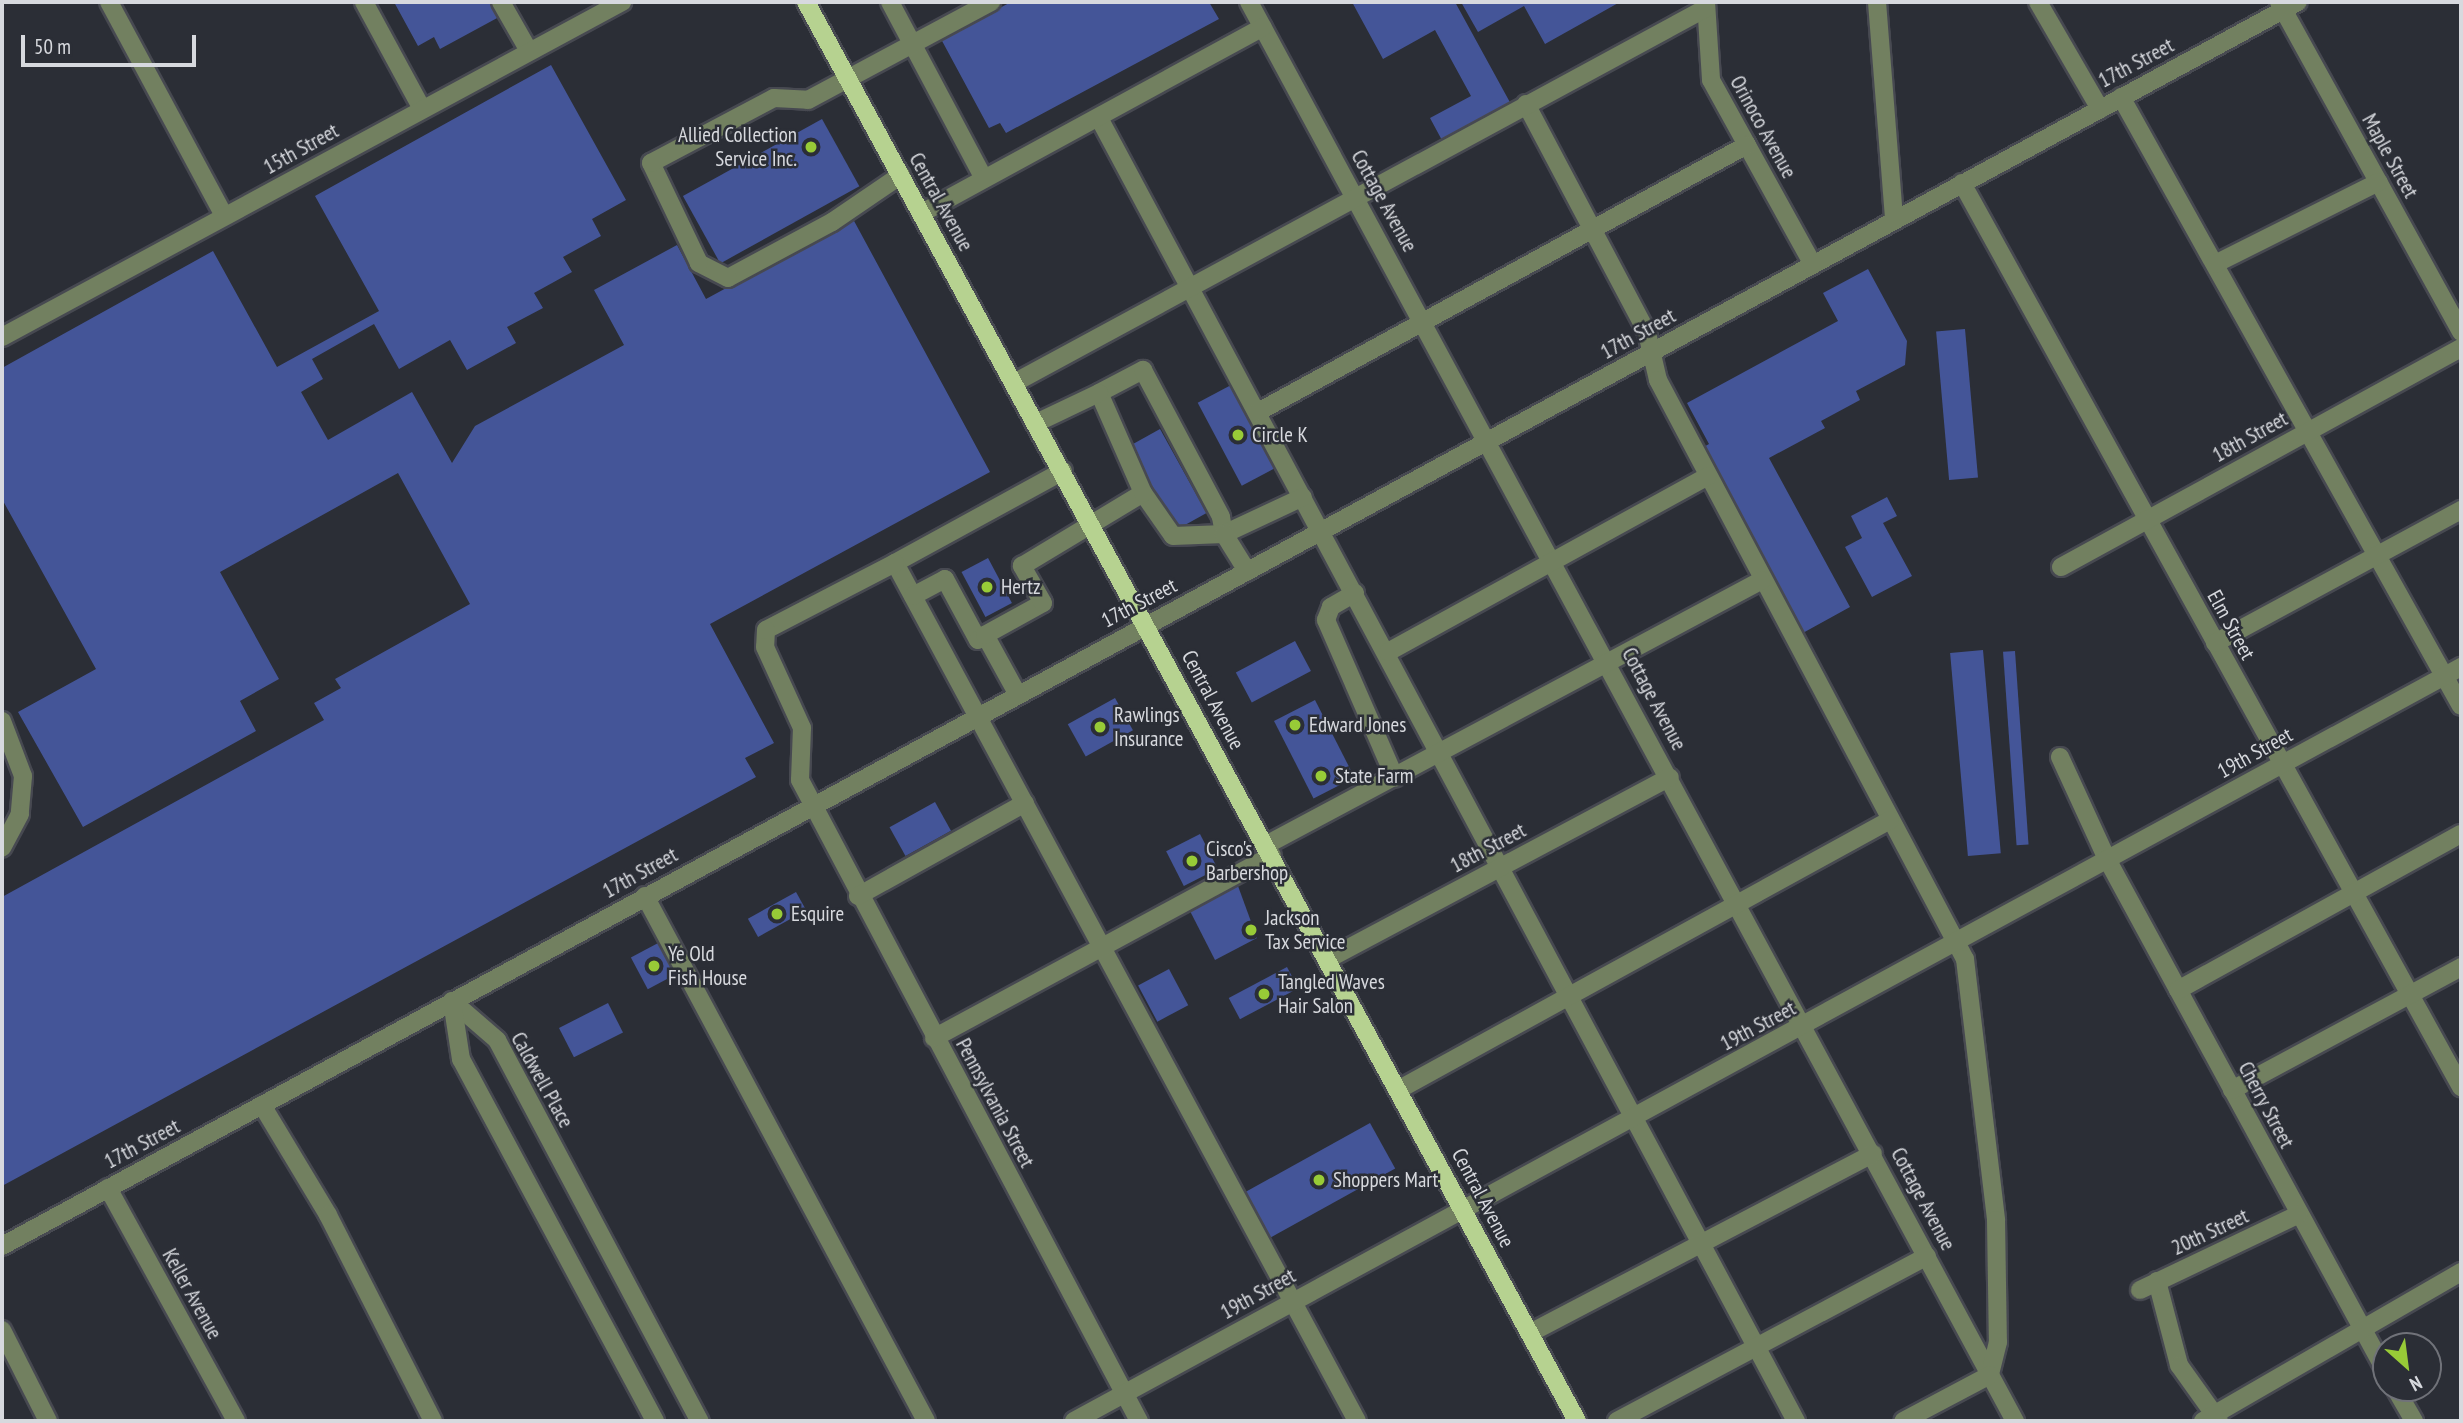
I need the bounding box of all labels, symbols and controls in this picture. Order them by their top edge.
scale bar [24,21,200,65]
text: 50 m [34,33,71,60]
street label: 17th Street [2094,33,2178,93]
street label: Orinoco Avenue [1724,71,1802,183]
street label: Maple Street [2357,109,2423,203]
street label: 15th Street [259,118,343,180]
place label: Allied Collection Service Inc. [678,122,797,172]
marker: Allied Collection Service Inc. [803,139,819,155]
street label: Cottage Avenue [1346,145,1422,257]
street label: Central Avenue [903,148,979,256]
street label: 17th Street [1596,303,1680,365]
street label: 18th Street [2208,406,2292,468]
place label: Circle K [1252,422,1308,448]
marker: Circle K [1230,427,1246,443]
street label: 17th Street [1097,573,1181,633]
place label: Hertz [1001,574,1041,600]
marker: Hertz [979,579,995,595]
street label: Elm Street [2202,586,2260,664]
street label: Cottage Avenue [1616,643,1692,755]
street label: Central Avenue [1176,646,1250,754]
place label: Rawlings Insurance [1114,702,1183,752]
place label: Edward Jones [1309,712,1406,738]
marker: Edward Jones [1287,717,1303,733]
marker: Rawlings Insurance [1092,719,1108,735]
street label: 19th Street [2213,722,2297,784]
place label: State Farm [1335,763,1413,789]
marker: State Farm [1313,768,1329,784]
street label: 18th Street [1446,818,1530,878]
place label: Cisco's Barbershop [1206,836,1288,886]
street label: 17th Street [598,842,682,904]
marker: Cisco's Barbershop [1184,853,1200,869]
place label: Esquire [791,901,844,927]
place label: Jackson Tax Service [1265,905,1346,955]
marker: Esquire [769,906,785,922]
marker: Jackson Tax Service [1243,922,1259,938]
place label: Ye Old Fish House [668,941,747,991]
marker: Ye Old Fish House [646,958,662,974]
place label: Tangled Waves Hair Salon [1278,969,1385,1019]
marker: Tangled Waves Hair Salon [1256,986,1272,1002]
street label: 19th Street [1716,996,1800,1056]
street label: Caldwell Place [505,1028,579,1132]
street label: Pennsylvania Street [950,1034,1040,1172]
street label: Cherry Street [2233,1057,2299,1153]
street label: 17th Street [100,1114,184,1174]
street label: Cottage Avenue [1885,1143,1961,1255]
street label: Central Avenue [1446,1144,1520,1252]
place label: Shoppers Mart [1333,1167,1438,1193]
marker: Shoppers Mart [1311,1172,1327,1188]
street label: 20th Street [2168,1203,2252,1261]
street label: Keller Avenue [157,1244,227,1344]
street label: 19th Street [1216,1263,1300,1325]
north arrow [2372,1332,2442,1402]
text: N [2406,1371,2426,1397]

